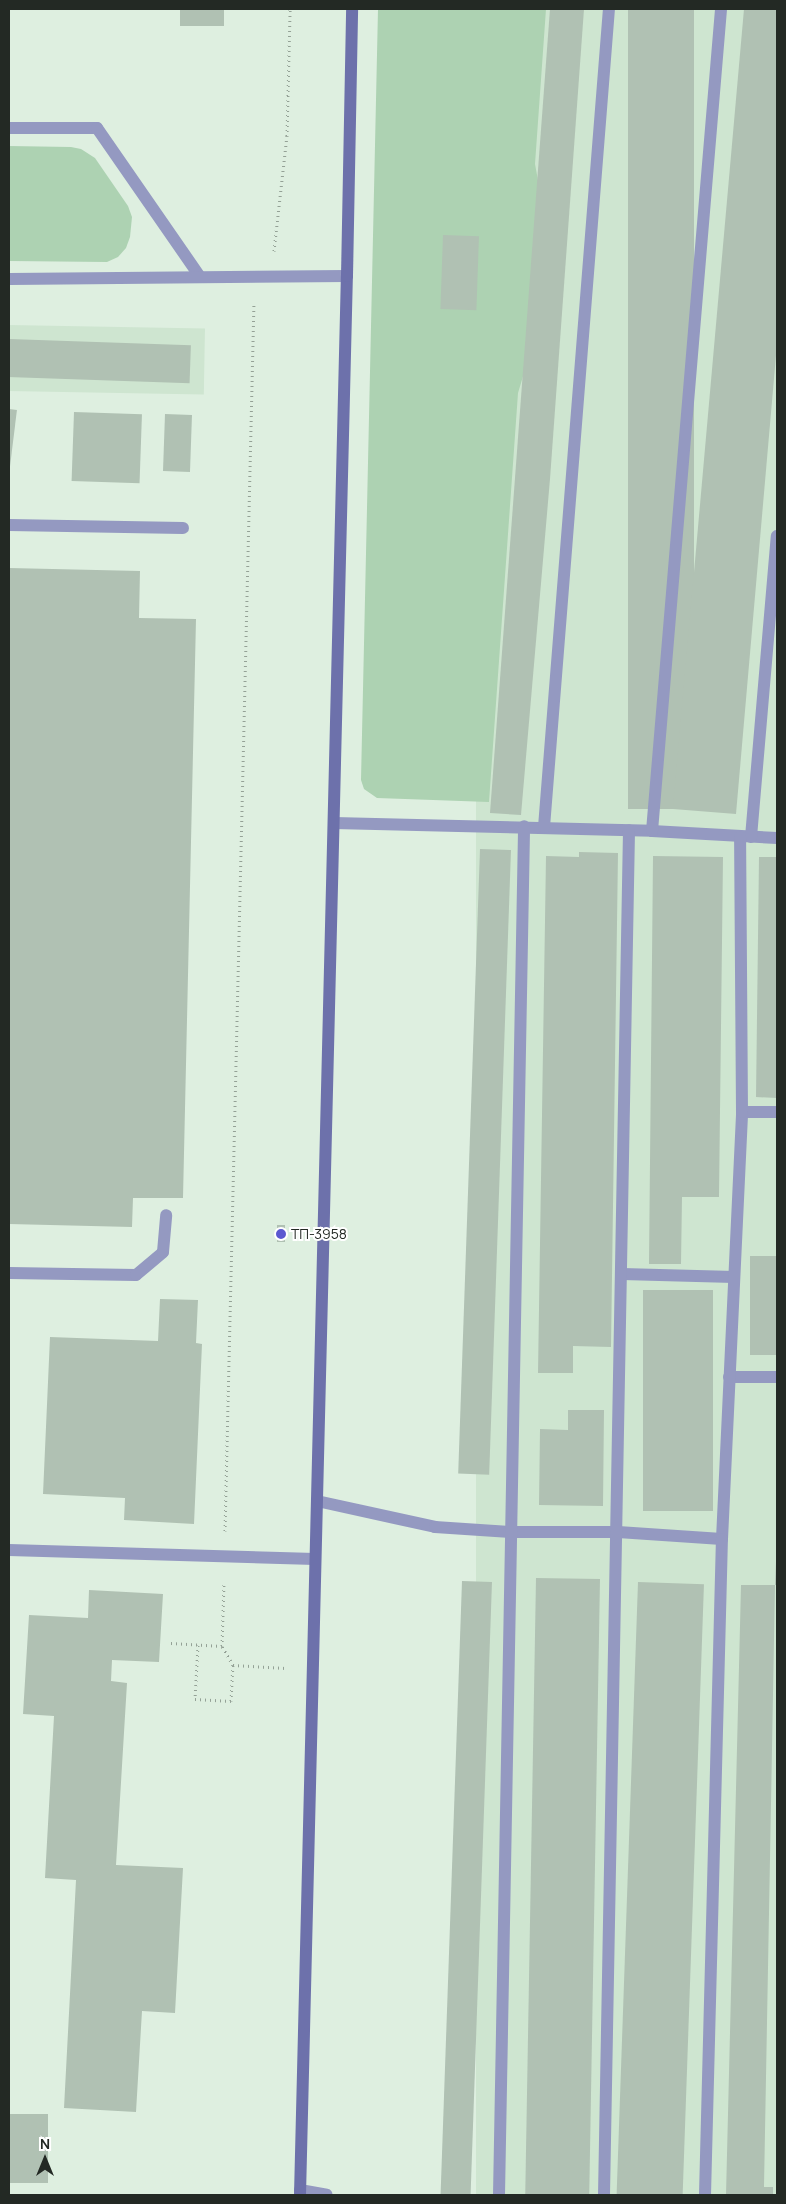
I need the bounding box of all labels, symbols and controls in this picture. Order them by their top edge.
place label: ТП-3958 [291,1226,347,1242]
marker: ТП-3958 [275,1228,287,1240]
north arrow [20,2134,70,2184]
text: N [40,2134,50,2153]

